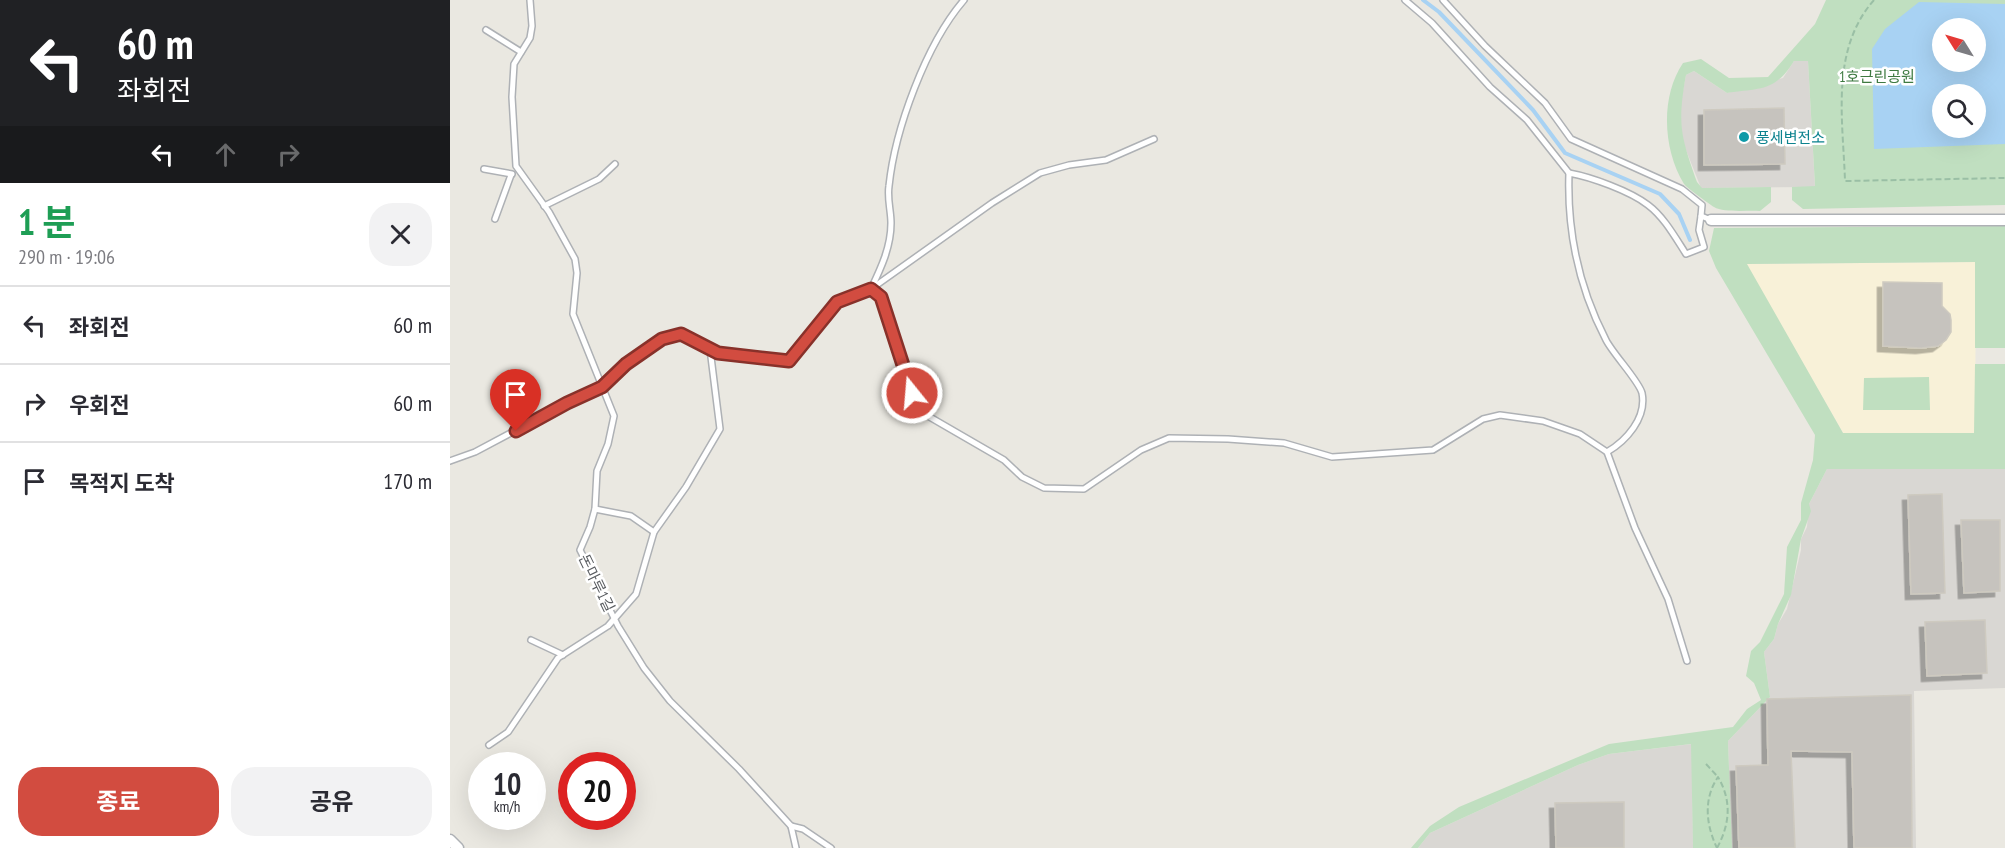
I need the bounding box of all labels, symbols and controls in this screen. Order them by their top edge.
text: 60 m [117,16,194,71]
north arrow [1932,18,1986,72]
map controls [1932,18,1986,138]
icon: left [18,24,96,102]
park label: 1호근린공원 [1839,67,1915,86]
text: 좌회전 [117,73,192,107]
button: search [1932,84,1986,138]
place label: 풍세변전소 [1756,128,1825,147]
marker: 풍세변전소 [1737,130,1751,144]
icon: left [146,138,179,171]
icon: ahead [209,138,242,171]
icon: right [272,138,305,171]
text: 1 분 [18,198,76,245]
button: close [369,203,432,266]
text: 290 m · 19:06 [18,244,115,270]
icon: left [18,309,51,342]
text: 60 m [393,311,432,339]
text: 좌회전 [69,313,130,341]
position arrow [880,361,944,425]
pin [490,369,541,431]
icon: arrive [499,378,532,411]
icon: right [18,387,51,420]
text: 60 m [393,389,432,417]
text: 우회전 [69,391,130,419]
icon: arrive [18,465,51,498]
text: 170 m [383,467,432,495]
text: 목적지 도착 [69,469,175,497]
street label: 돈마루1길 [575,551,619,615]
speed limit sign: 20 [558,752,636,830]
text: 10 [493,764,521,803]
button: 종료 [18,767,219,836]
button: 공유 [231,767,432,836]
text: km/h [494,797,520,816]

